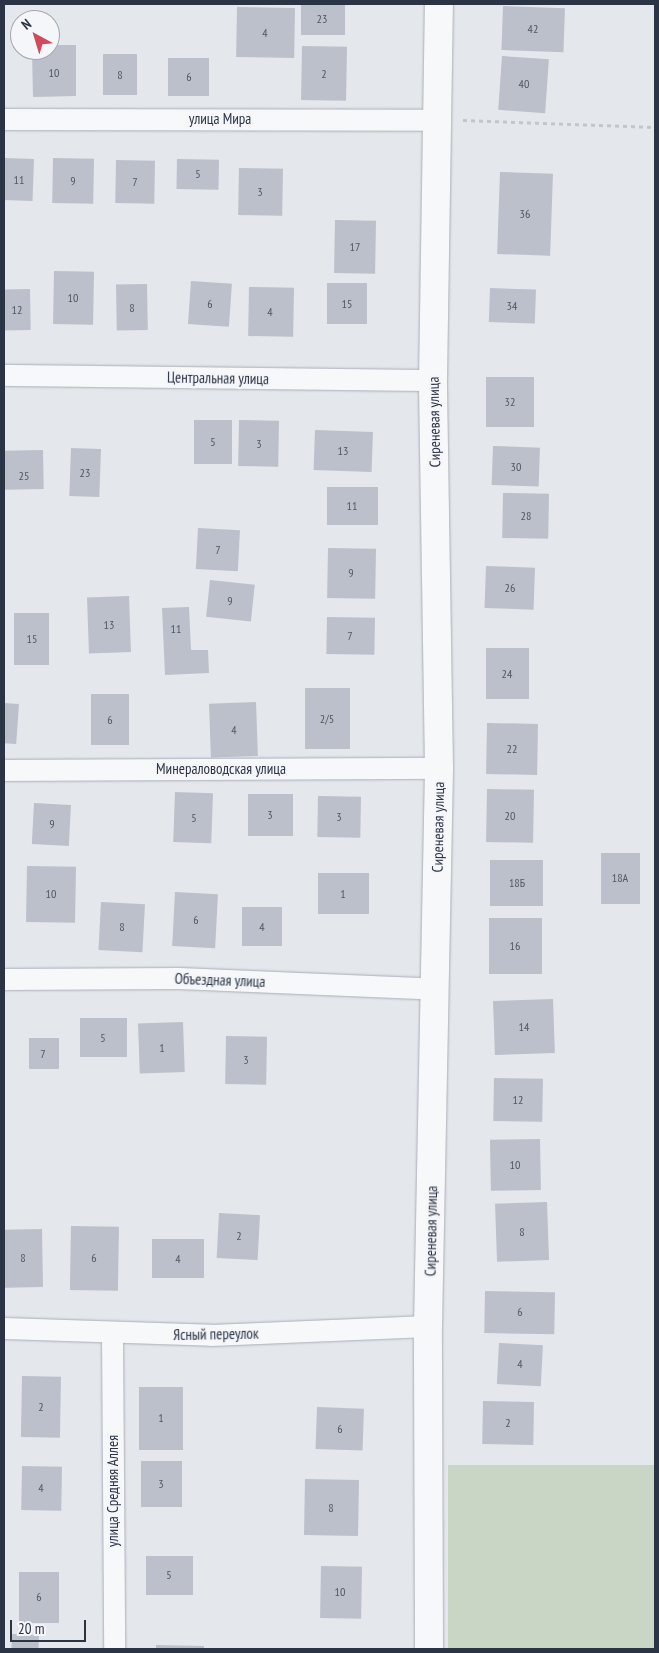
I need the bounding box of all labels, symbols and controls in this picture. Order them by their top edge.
north arrow [10,10,60,60]
house number: 23 [317,12,327,26]
text: N [18,15,35,33]
house number: 42 [528,22,538,36]
house number: 4 [262,26,268,40]
house number: 10 [49,66,59,80]
house number: 2 [321,67,327,81]
house number: 8 [117,68,123,82]
house number: 6 [186,70,192,84]
house number: 40 [519,77,529,91]
street label: улица Мира [189,110,251,128]
house number: 5 [195,167,201,181]
house number: 11 [14,173,24,187]
house number: 9 [70,174,76,188]
house number: 7 [132,175,138,189]
house number: 3 [257,185,263,199]
house number: 36 [520,207,530,221]
house number: 17 [350,240,360,254]
house number: 10 [68,291,78,305]
house number: 6 [207,297,213,311]
house number: 15 [342,297,352,311]
house number: 34 [507,299,517,313]
house number: 8 [129,301,135,315]
house number: 12 [12,303,22,317]
house number: 4 [267,305,273,319]
street label: Центральная улица [167,368,269,388]
street label: Сиреневая улица [424,377,444,467]
house number: 32 [505,395,515,409]
house number: 5 [210,435,216,449]
house number: 3 [256,437,262,451]
house number: 13 [338,444,348,458]
house number: 30 [511,460,521,474]
house number: 23 [80,466,90,480]
house number: 25 [19,469,29,483]
house number: 11 [347,499,357,513]
house number: 28 [521,509,531,523]
house number: 7 [215,543,221,557]
house number: 9 [348,566,354,580]
house number: 26 [505,581,515,595]
house number: 9 [227,594,233,608]
house number: 13 [104,618,114,632]
house number: 11 [171,622,181,636]
house number: 7 [347,629,353,643]
house number: 15 [27,632,37,646]
house number: 24 [502,667,512,681]
house number: 2/5 [320,712,334,726]
house number: 6 [107,713,113,727]
house number: 4 [231,723,237,737]
house number: 22 [507,742,517,756]
street label: Минераловодская улица [156,760,286,778]
street label: Сиреневая улица [428,782,448,872]
house number: 3 [267,808,273,822]
house number: 20 [505,809,515,823]
house number: 3 [336,810,342,824]
house number: 5 [191,811,197,825]
house number: 9 [49,817,55,831]
house number: 18А [612,871,628,885]
house number: 18Б [509,876,525,890]
house number: 10 [46,887,56,901]
house number: 1 [340,887,346,901]
house number: 6 [193,913,199,927]
house number: 8 [119,920,125,934]
house number: 4 [259,920,265,934]
house number: 16 [510,939,520,953]
street label: Объездная улица [174,969,266,991]
house number: 14 [519,1020,529,1034]
house number: 5 [100,1031,106,1045]
house number: 1 [159,1041,165,1055]
house number: 7 [40,1047,46,1061]
house number: 3 [243,1053,249,1067]
house number: 12 [513,1093,523,1107]
house number: 10 [510,1158,520,1172]
street label: Сиреневая улица [421,1186,441,1276]
house number: 8 [519,1225,525,1239]
house number: 2 [236,1229,242,1243]
house number: 8 [20,1251,26,1265]
house number: 6 [91,1251,97,1265]
house number: 4 [175,1252,181,1266]
house number: 6 [517,1305,523,1319]
street label: Ясный переулок [173,1324,259,1344]
house number: 4 [517,1357,523,1371]
house number: 2 [38,1400,44,1414]
house number: 1 [158,1411,164,1425]
house number: 2 [505,1416,511,1430]
house number: 6 [337,1422,343,1436]
street label: улица Средняя Аллея [104,1435,122,1547]
house number: 3 [158,1477,164,1491]
house number: 4 [38,1481,44,1495]
house number: 8 [328,1501,334,1515]
house number: 5 [166,1568,172,1582]
house number: 10 [335,1585,345,1599]
house number: 6 [36,1590,42,1604]
scale bar [12,1610,89,1642]
text: 20 m [18,1619,44,1638]

